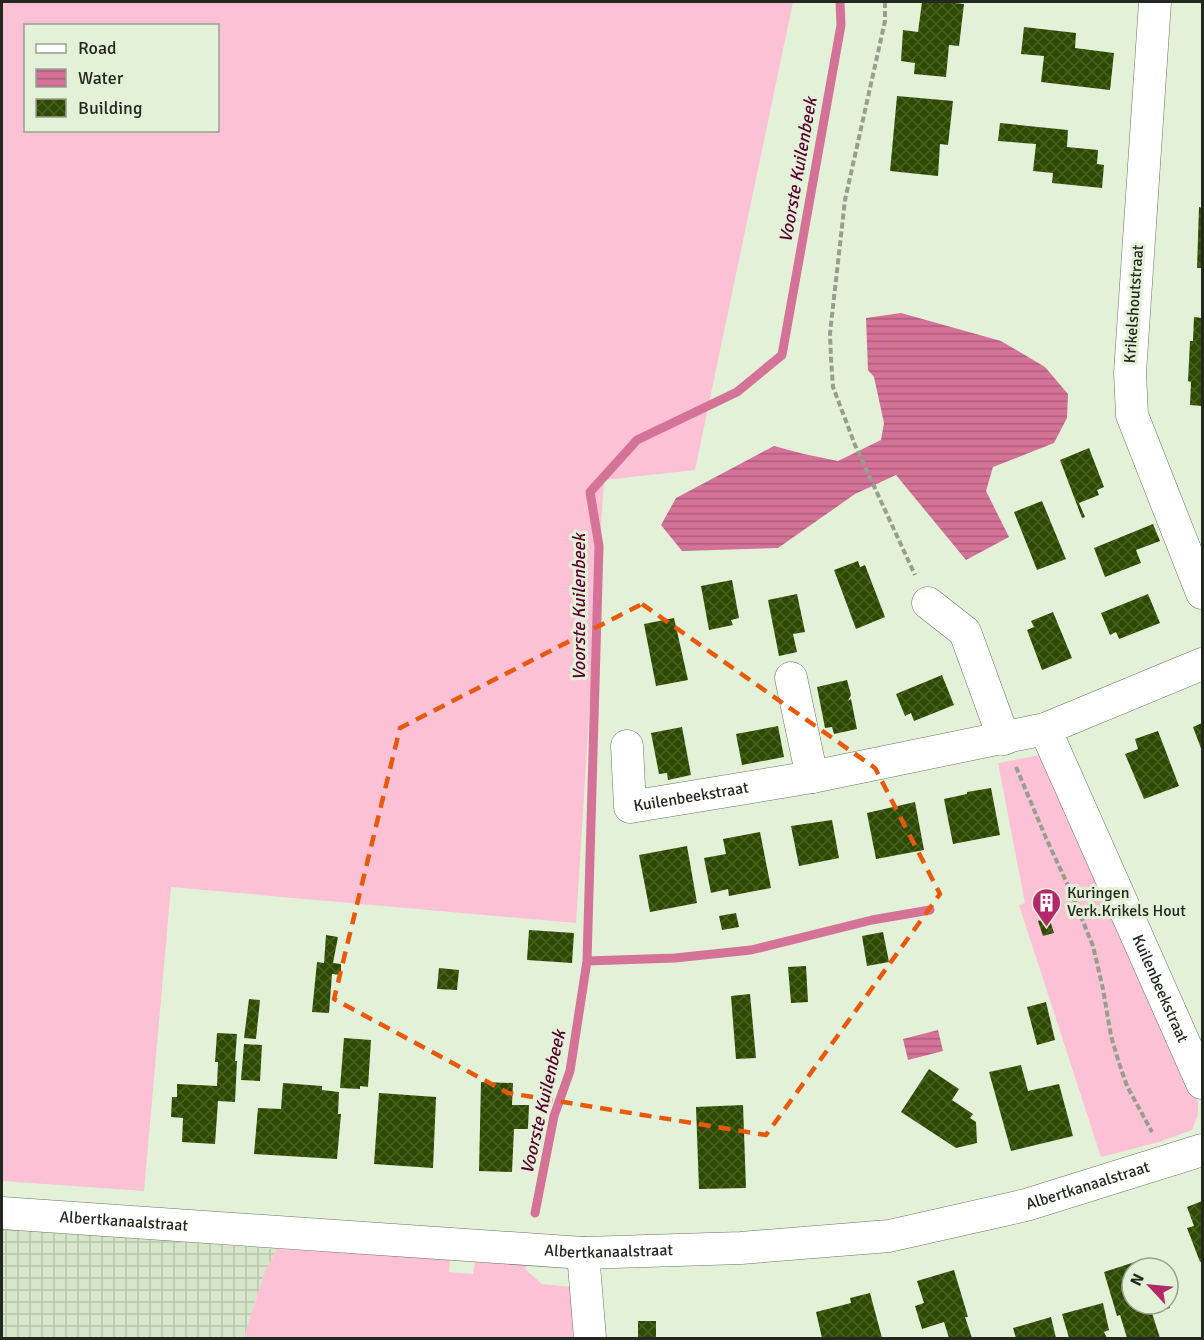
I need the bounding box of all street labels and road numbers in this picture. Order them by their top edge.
street label: Krikelshoutstraat [1120,244,1148,364]
street label: Kuilenbeekstraat [632,778,750,816]
street label: Kuilenbeekstraat [1127,931,1193,1046]
street label: Albertkanaalstraat [1023,1157,1152,1214]
street label: Albertkanaalstraat [59,1207,189,1236]
street label: Albertkanaalstraat [544,1240,674,1263]

